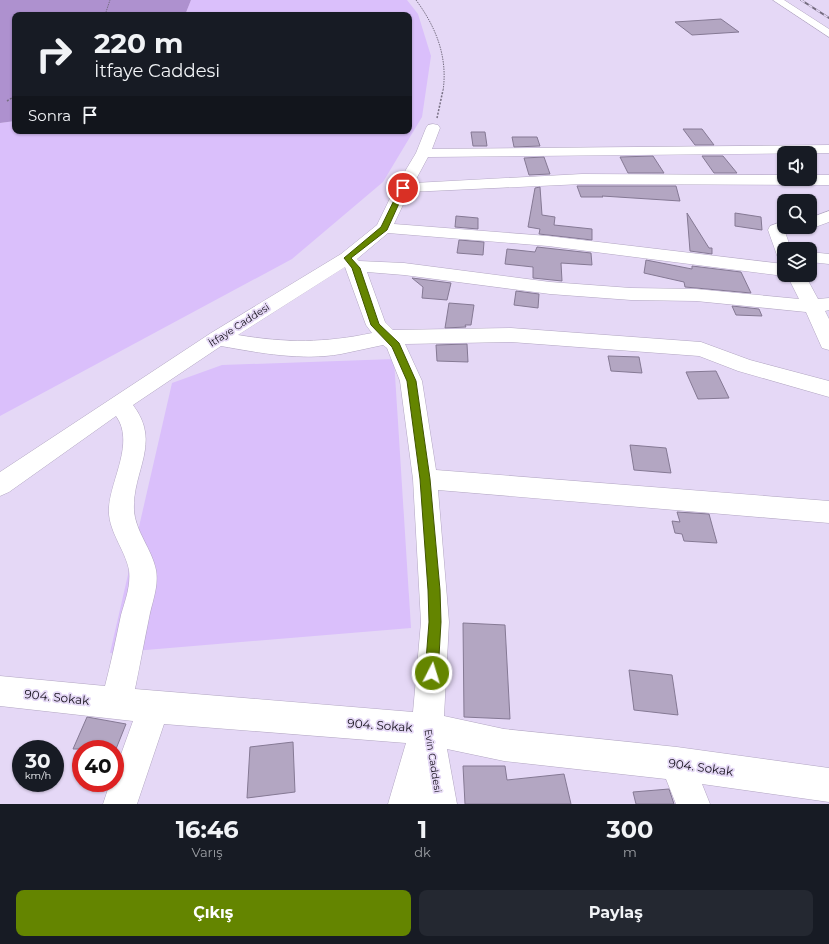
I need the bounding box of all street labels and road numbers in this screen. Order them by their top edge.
street label: İtfaye Caddesi [206,300,272,350]
street label: 904. Sokak [24,686,91,708]
street label: 904. Sokak [347,715,414,735]
street label: Evin Caddesi [422,728,444,794]
street label: 904. Sokak [668,755,735,779]

